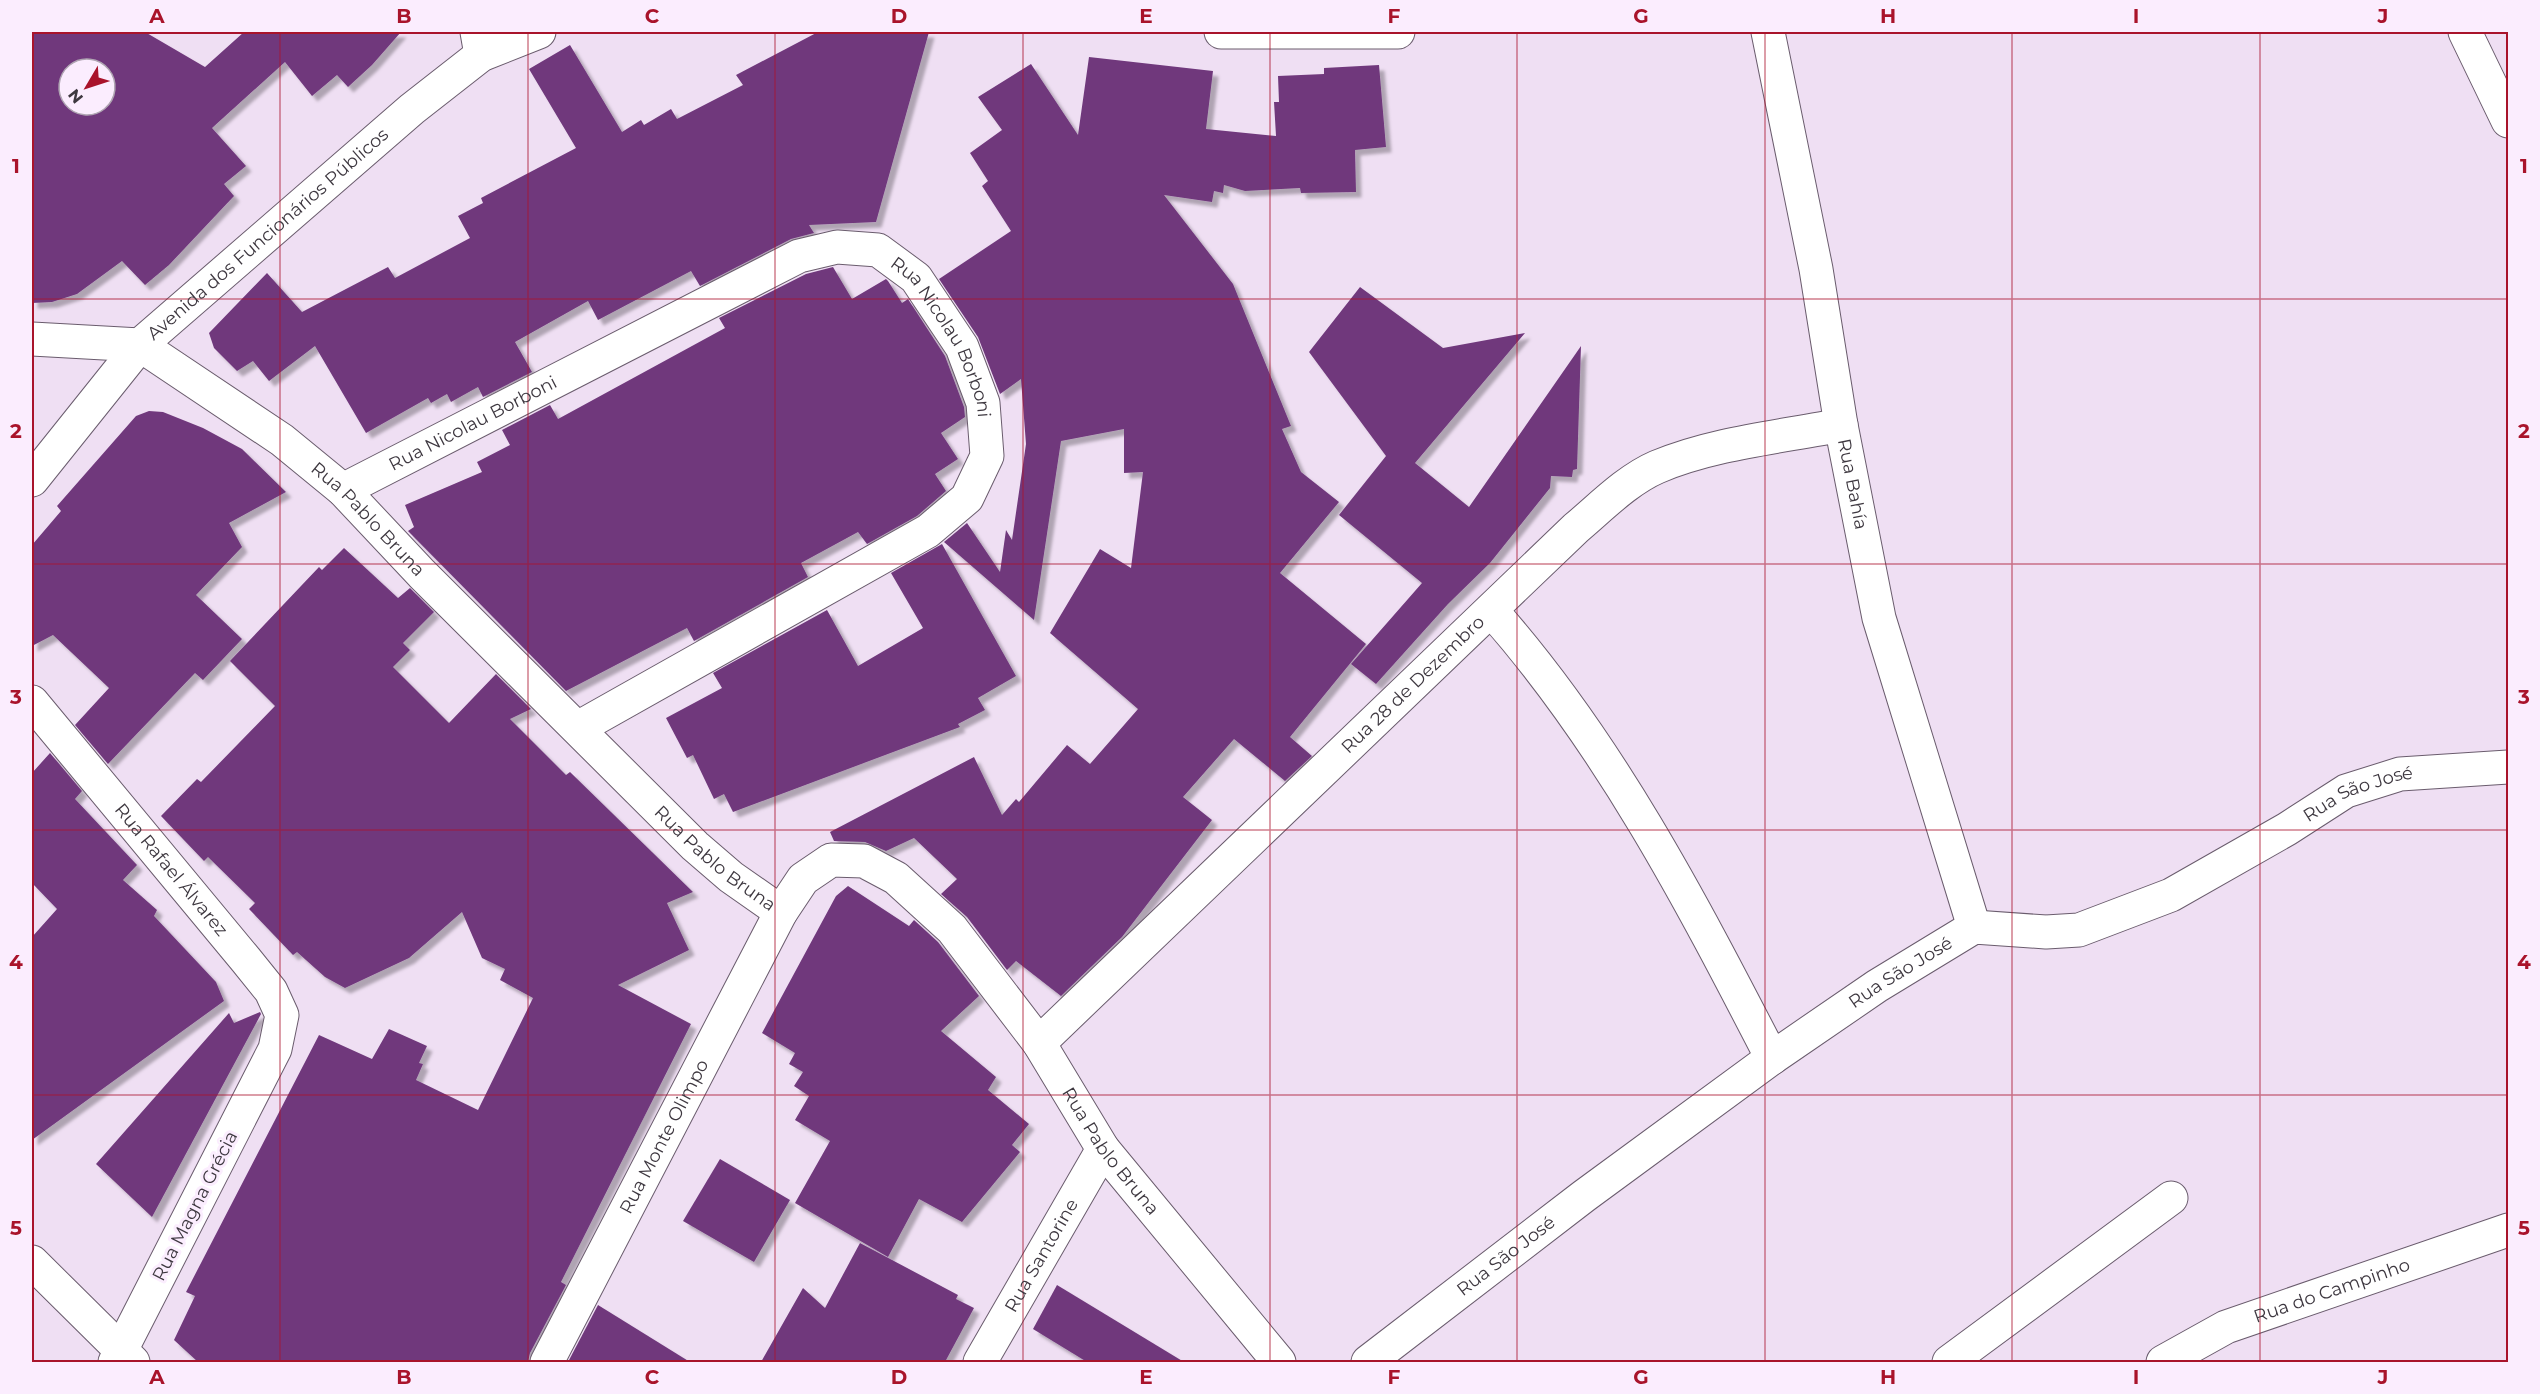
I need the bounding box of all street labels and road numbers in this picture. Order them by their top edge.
street label: Avenida dos Funcionários Públicos [143,123,393,345]
street label: Rua Nicolau Borboni [886,252,995,418]
street label: Rua Nicolau Borboni [385,371,561,476]
street label: Rua Bahía [1833,437,1872,531]
street label: Rua Pablo Bruna [307,457,429,581]
street label: Rua 28 de Dezembro [1337,611,1489,758]
street label: Rua São José [2299,762,2414,827]
street label: Rua Rafael Álvarez [110,799,233,941]
street label: Rua Pablo Bruna [650,801,780,916]
street label: Rua São José [1844,932,1956,1013]
street label: Rua Monte Olimpo [615,1056,713,1218]
street label: Rua Pablo Bruna [1057,1083,1164,1219]
street label: Rua Magna Grécia [148,1127,242,1285]
street label: Rua Santorine [1000,1195,1083,1316]
street label: Rua São José [1452,1211,1560,1301]
street label: Rua do Campinho [2251,1254,2413,1328]

